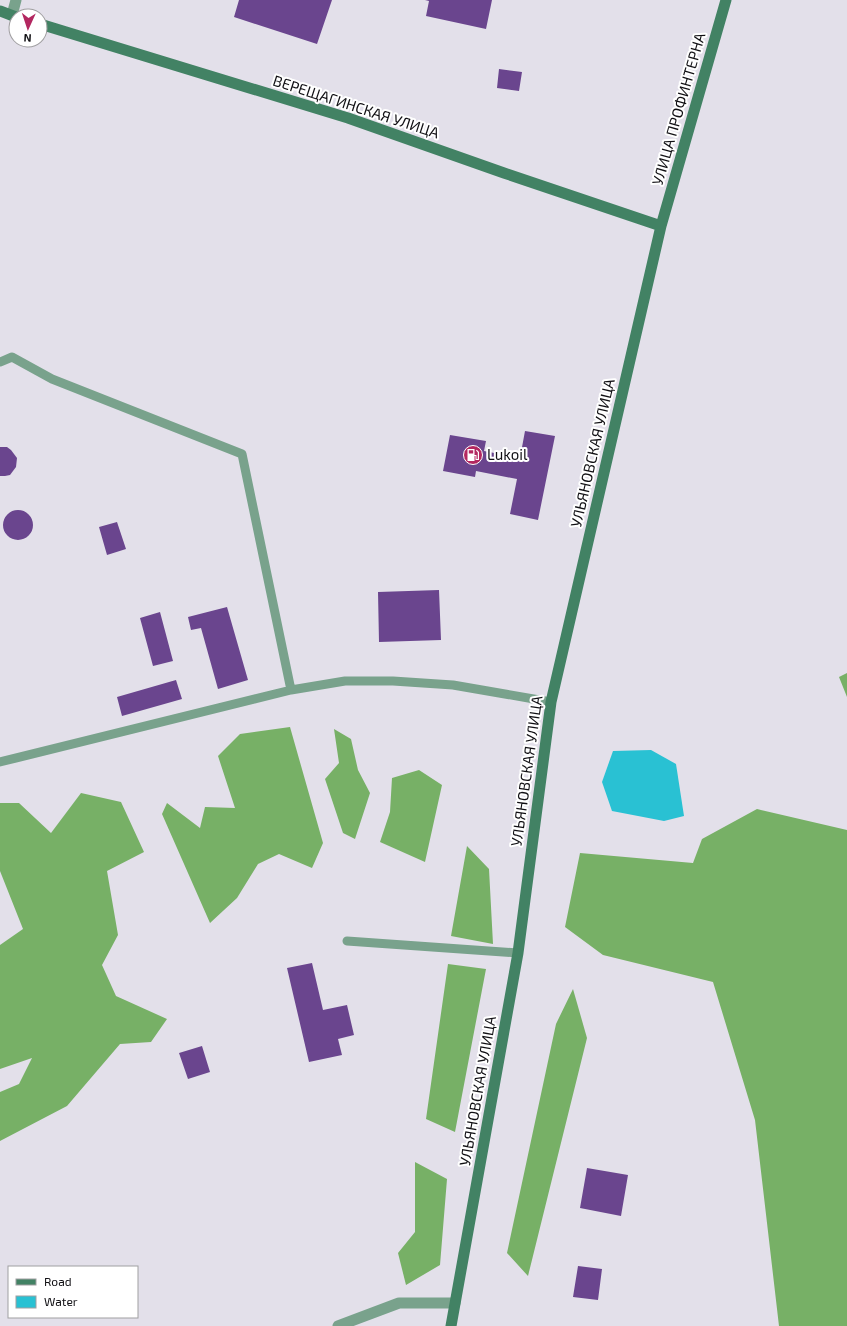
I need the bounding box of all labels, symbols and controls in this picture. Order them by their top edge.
north arrow [8,8,48,48]
street label: УЛИЦА ПРОФИНТЕРНА [648,30,709,187]
text: N [23,32,32,45]
street label: ВЕРЕЩАГИНСКАЯ УЛИЦА [271,71,442,142]
street label: УЛЬЯНОВСКАЯ УЛИЦА [566,376,618,529]
fuel station icon: Lukoil [462,444,484,466]
place label: Lukoil [487,445,528,463]
street label: УЛЬЯНОВСКАЯ УЛИЦА [507,694,546,847]
street label: УЛЬЯНОВСКАЯ УЛИЦА [455,1014,499,1167]
legend [8,1266,138,1318]
text: Road [44,1274,72,1288]
text: Water [44,1294,78,1308]

